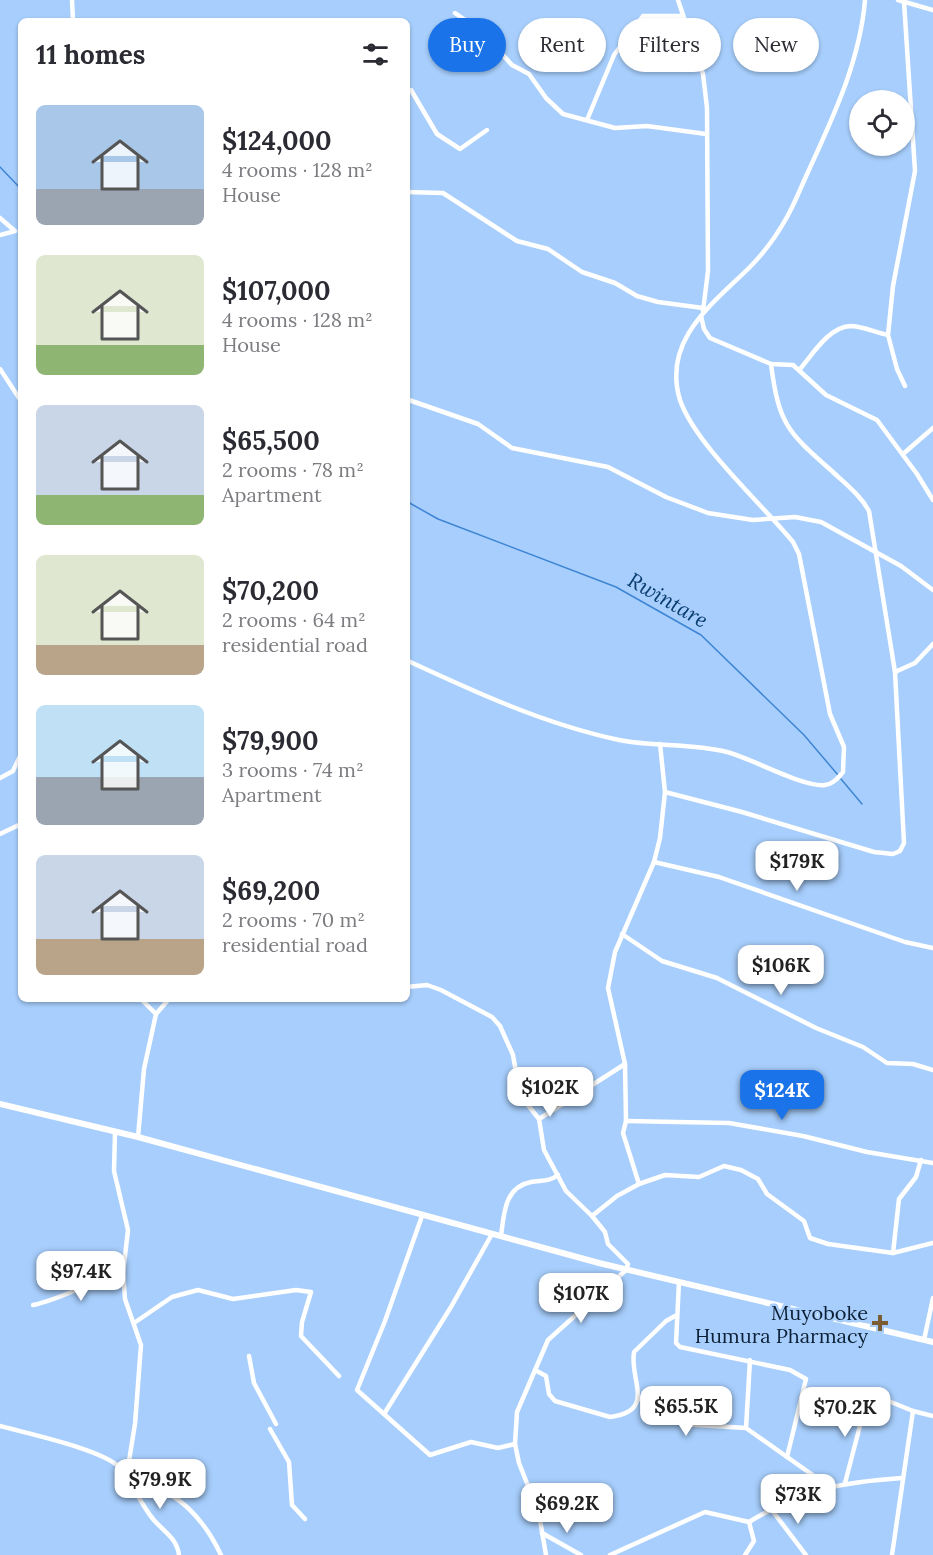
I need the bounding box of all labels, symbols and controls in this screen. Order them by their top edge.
chip: Buy [428,18,506,72]
chip: Rent [518,18,606,72]
chip: Filters [618,18,721,72]
chip: New [733,18,819,72]
text: 11 homes [36,38,145,71]
icon: filters [359,38,392,71]
map controls [849,90,915,156]
button: locate [849,90,915,156]
text: $124,000 [222,124,332,157]
icon: home [84,129,156,201]
text: 4 rooms · 128 m² [222,157,373,182]
text: House [222,182,281,207]
text: $107,000 [222,274,331,307]
icon: home [84,279,156,351]
text: 4 rooms · 128 m² [222,307,373,332]
text: House [222,332,281,357]
text: $65,500 [222,424,320,457]
icon: home [84,429,156,501]
text: 2 rooms · 78 m² [222,457,364,482]
text: Apartment [222,482,322,507]
water label: Rwintare [623,566,713,634]
text: $70,200 [222,574,319,607]
icon: home [84,579,156,651]
text: 2 rooms · 64 m² [222,607,366,632]
text: residential road [222,632,368,657]
text: $79,900 [222,724,319,757]
icon: home [84,729,156,801]
text: 3 rooms · 74 m² [222,757,364,782]
text: Apartment [222,782,322,807]
pin: $179K [755,841,839,892]
text: $179K [769,848,825,873]
text: $69,200 [222,874,320,907]
icon: home [84,879,156,951]
text: 2 rooms · 70 m² [222,907,365,932]
text: residential road [222,932,368,957]
pin: $106K [739,945,823,996]
text: $106K [752,952,810,977]
pin: $102K [508,1067,592,1118]
pin: $124K [740,1070,824,1121]
text: $102K [521,1074,579,1099]
text: $124K [754,1077,810,1102]
pin: $97.4K [32,1251,130,1302]
text: $97.4K [50,1258,112,1283]
pin: $107K [539,1273,623,1324]
text: $107K [553,1280,609,1305]
place label: Muyoboke Humura Pharmacy [695,1300,868,1348]
marker: Muyoboke Humura Pharmacy [873,1316,887,1330]
pin: $65.5K [637,1386,735,1437]
pin: $70.2K [796,1387,894,1438]
text: $65.5K [654,1393,718,1418]
text: $70.2K [813,1394,877,1419]
pin: $79.9K [111,1459,209,1510]
text: $79.9K [129,1466,191,1491]
pin: $73K [762,1474,834,1525]
text: $73K [775,1481,821,1506]
pin: $69.2K [518,1483,616,1534]
text: $69.2K [535,1490,599,1515]

